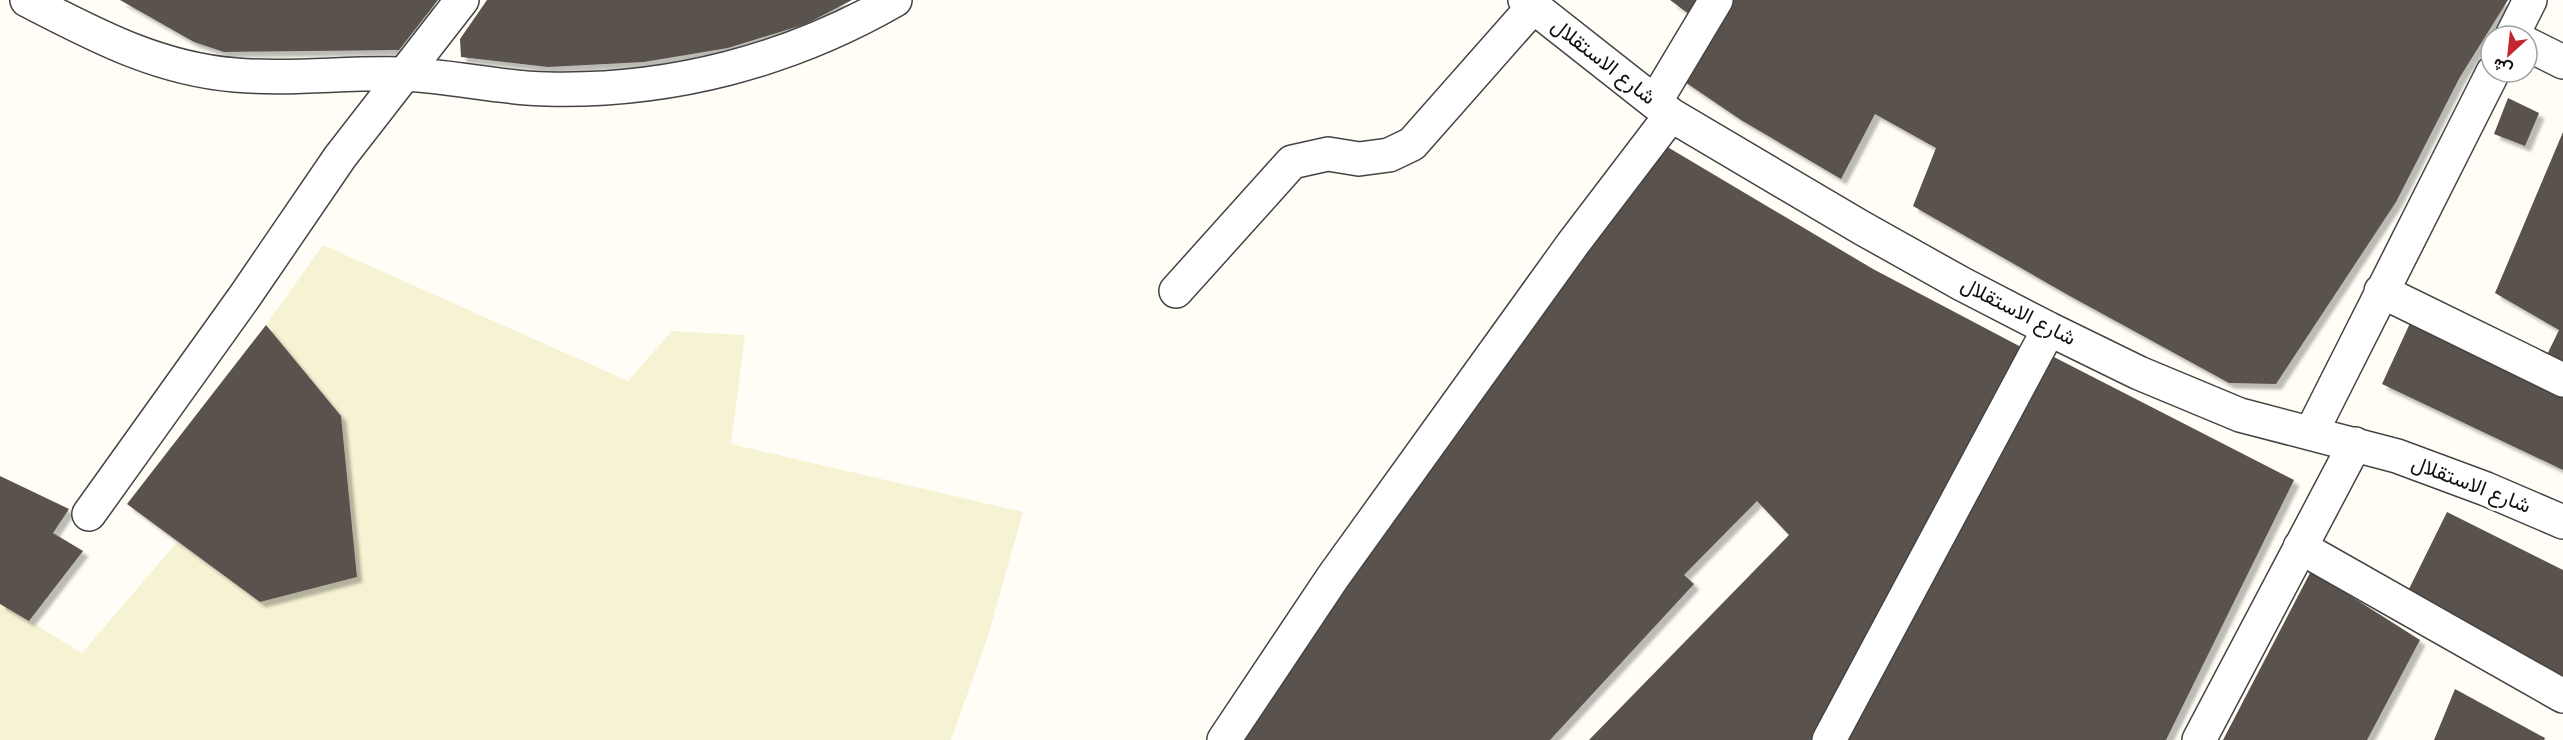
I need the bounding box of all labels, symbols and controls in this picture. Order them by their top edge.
street label: شارع الاستقلال [1544,11,1662,113]
north arrow [2479,24,2539,84]
text: ش [2489,51,2517,82]
street label: شارع الاستقلال [1955,269,2081,355]
street label: شارع الاستقلال [2407,448,2535,522]

